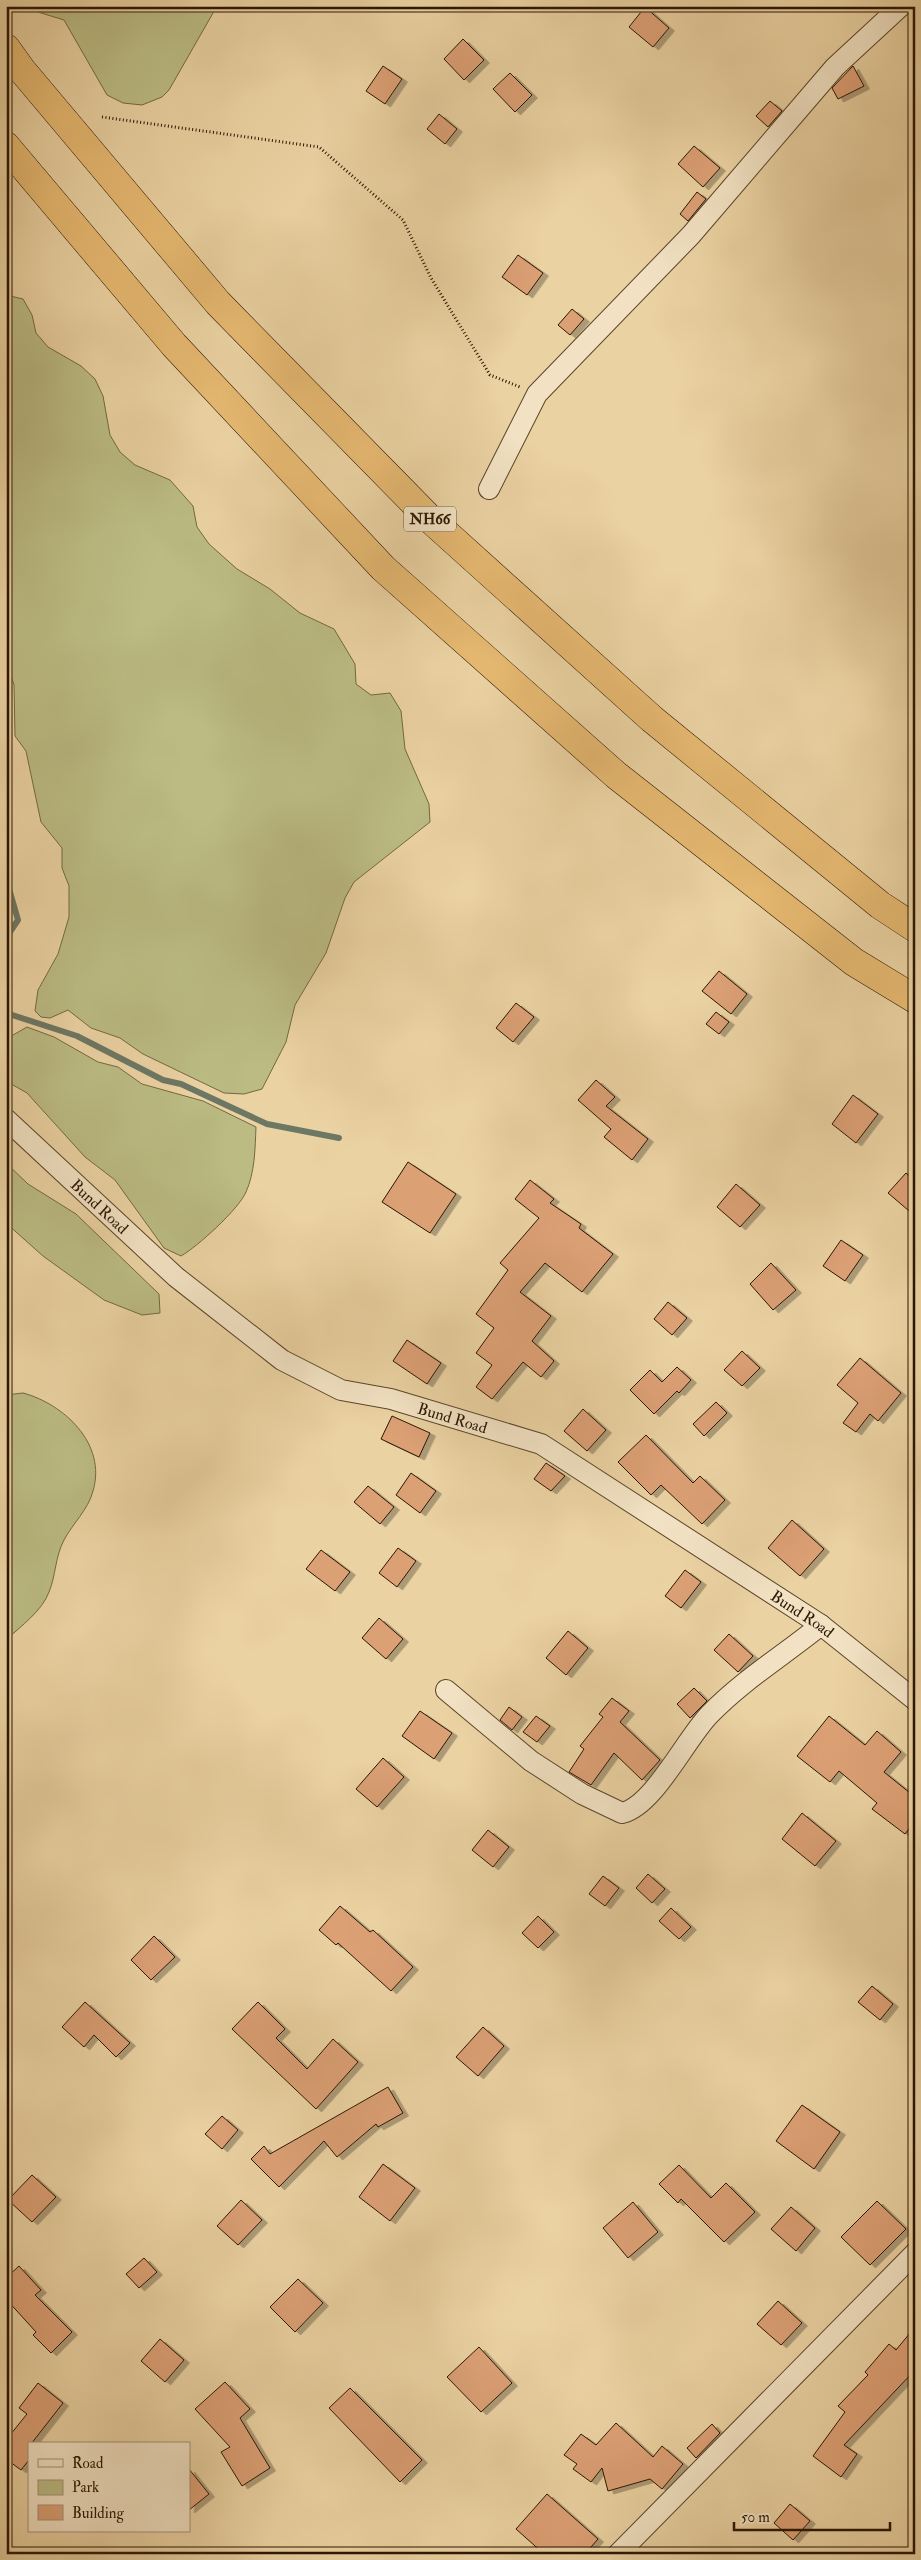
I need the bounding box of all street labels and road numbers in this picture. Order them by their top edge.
road number: NH66 [404,506,456,532]
street label: Bund Road [66,1175,132,1239]
street label: Bund Road [415,1399,490,1438]
street label: Bund Road [767,1586,838,1642]

